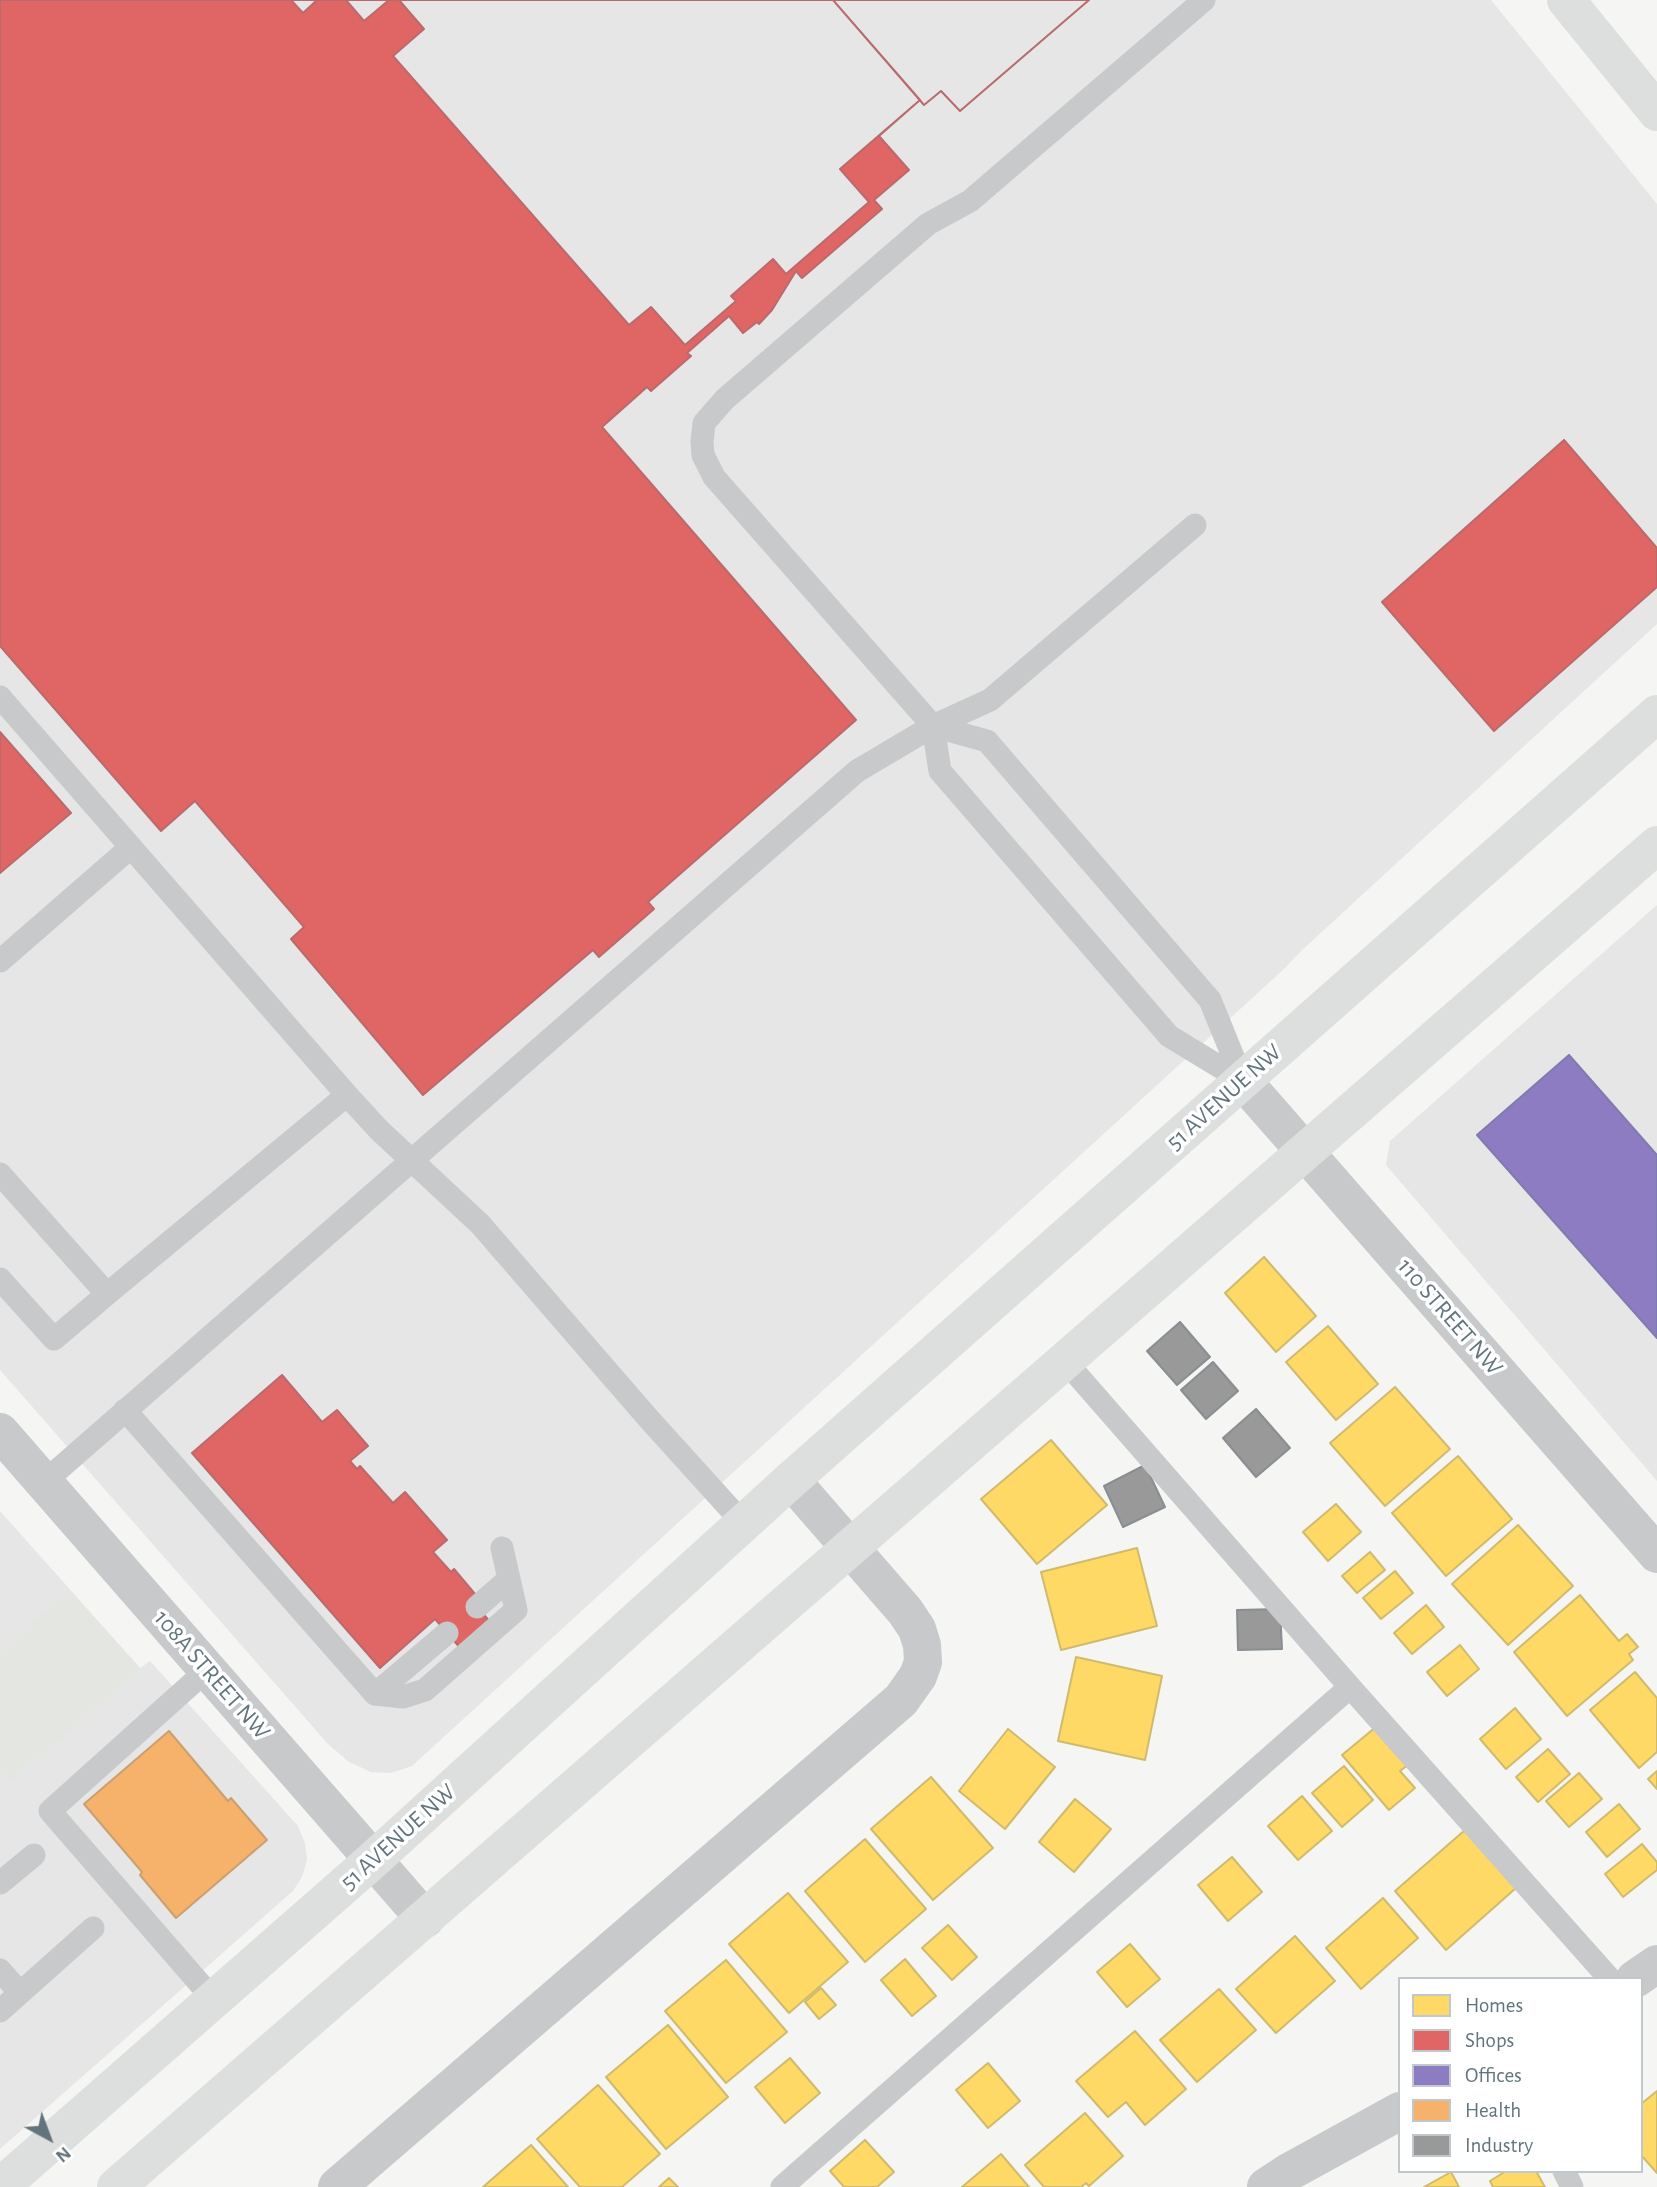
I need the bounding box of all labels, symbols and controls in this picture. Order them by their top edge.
street label: 51 AVENUE NW [1160,1038,1288,1156]
street label: 110 STREET NW [1391,1253,1509,1381]
street label: 108A STREET NW [148,1604,276,1746]
street label: 51 AVENUE NW [334,1778,462,1896]
legend [1398,1977,1643,2173]
text: Homes [1465,1995,1523,2016]
text: Shops [1465,2030,1514,2051]
text: Offices [1465,2065,1522,2086]
text: Health [1465,2100,1521,2121]
north arrow [14,2103,84,2173]
text: Industry [1465,2135,1533,2156]
text: N [52,2143,74,2166]

